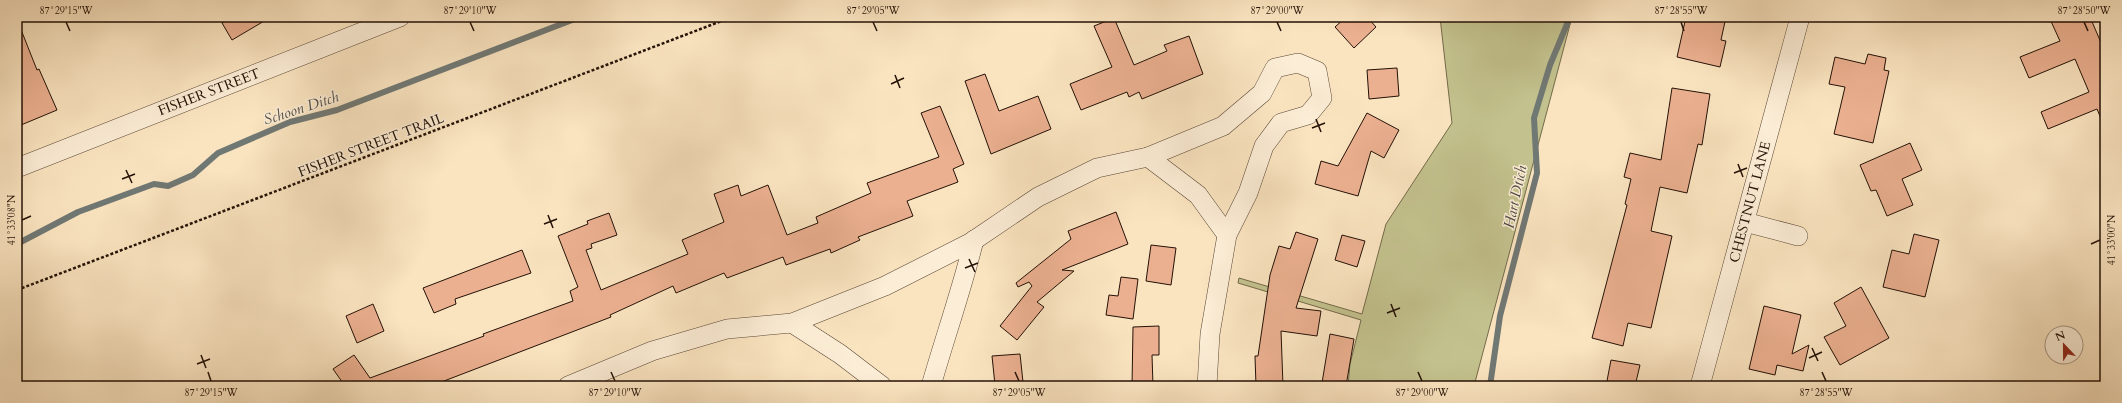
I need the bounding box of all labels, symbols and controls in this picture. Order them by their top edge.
text: 87°29'15"W [39,4,94,18]
text: 87°29'10"W [443,4,498,18]
text: 87°29'05"W [846,4,901,18]
text: 87°29'00"W [1250,4,1305,18]
text: 87°28'55"W [1654,4,1709,18]
text: 87°28'50"W [2057,4,2112,18]
street label: FISHER STREET [155,64,263,120]
water label: Schoon Ditch [261,86,342,130]
street label: FISHER STREET TRAIL [295,108,447,182]
street label: CHESTNUT LANE [1725,139,1775,265]
water label: Hart Dtich [1499,163,1532,230]
text: 41°33'08"N [5,194,19,245]
text: 41°33'00"N [2105,214,2119,265]
north arrow [2044,325,2084,365]
text: N [2053,327,2068,345]
text: 87°29'15"W [184,386,239,400]
text: 87°29'10"W [588,386,643,400]
text: 87°29'05"W [992,386,1047,400]
text: 87°29'00"W [1395,386,1450,400]
text: 87°28'55"W [1799,386,1854,400]

